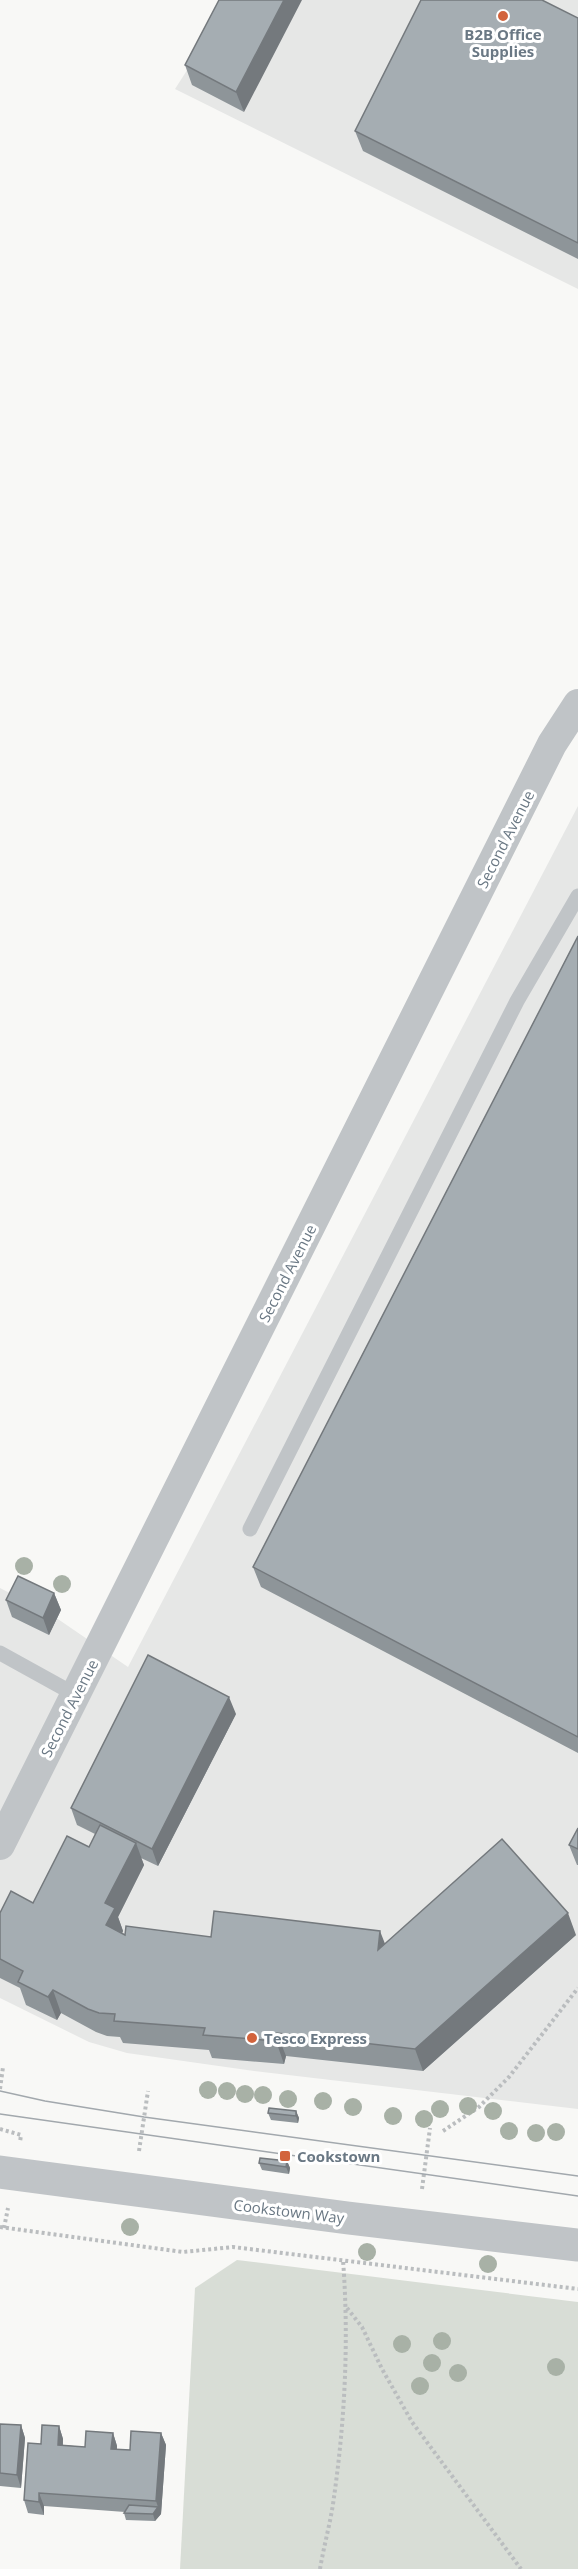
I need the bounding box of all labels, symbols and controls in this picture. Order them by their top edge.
marker: B2B Office Supplies [496,9,510,23]
place label: B2B Office Supplies [464,24,542,61]
street label: Second Avenue [472,787,538,891]
street label: Second Avenue [254,1221,320,1325]
street label: Second Avenue [36,1656,102,1760]
place label: Tesco Express [264,2028,367,2048]
marker: Tesco Express [245,2031,259,2045]
place label: Cookstown [297,2146,380,2166]
marker: Cookstown [278,2149,292,2163]
street label: Cookstown Way [233,2194,346,2228]

